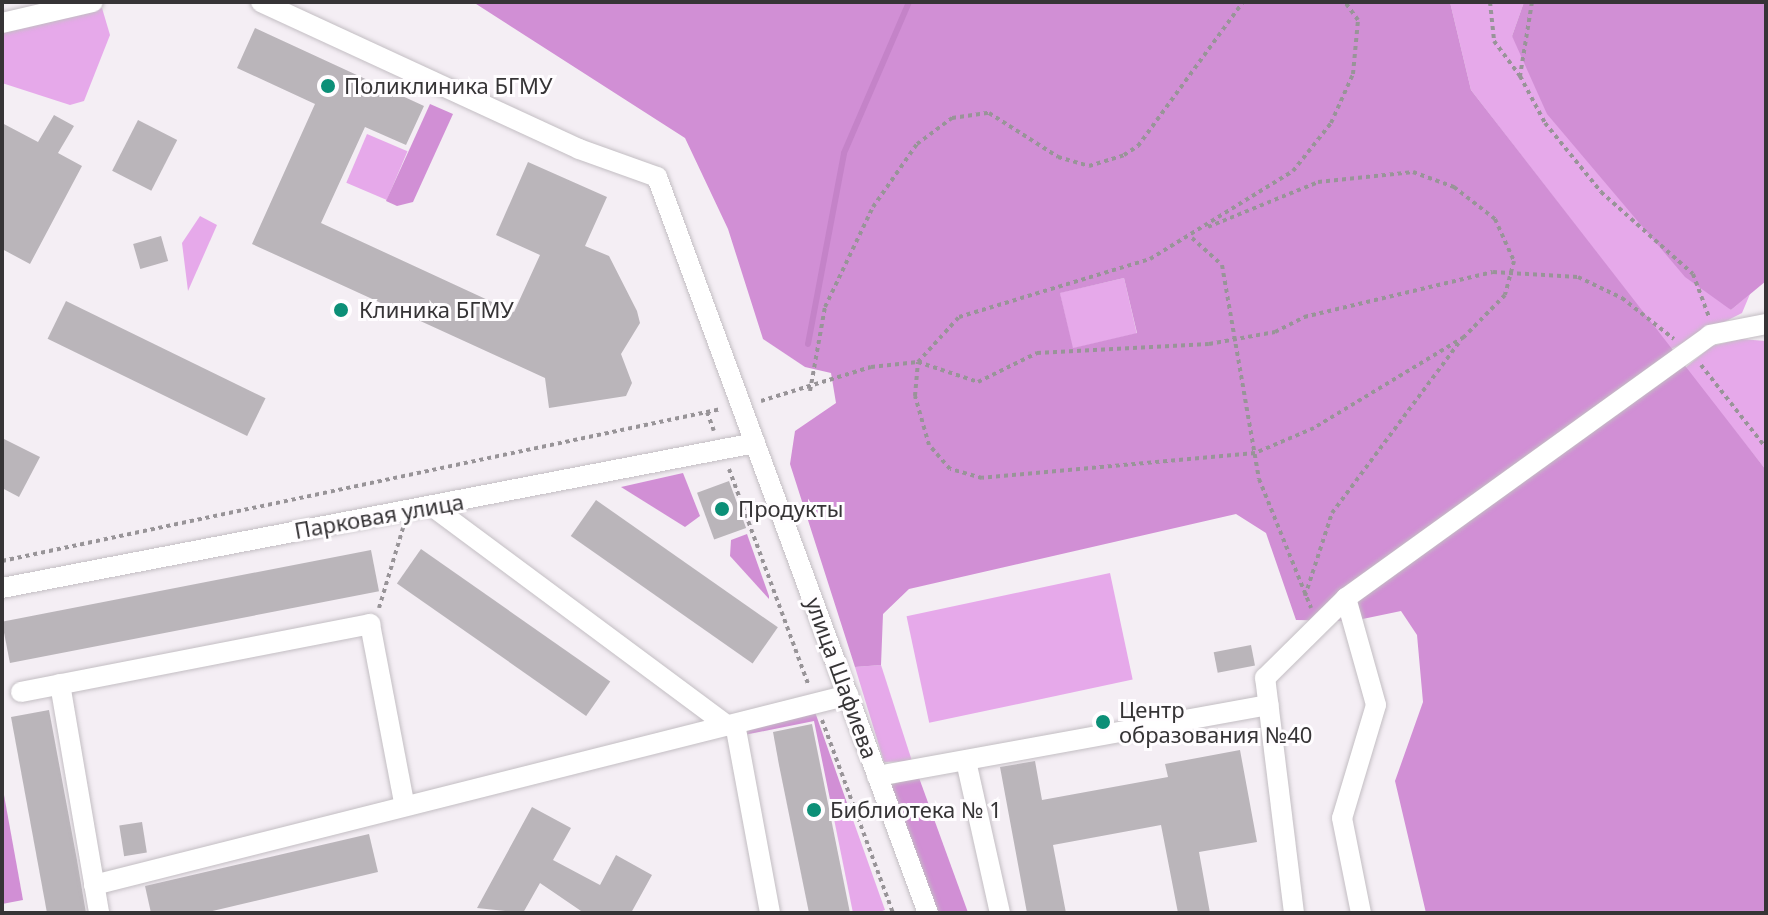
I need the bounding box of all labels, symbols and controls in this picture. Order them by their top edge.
place label: Поликлиника БГМУ [344,73,553,99]
marker: Поликлиника БГМУ [319,77,337,95]
place label: Клиника БГМУ [359,297,514,323]
marker: Клиника БГМУ [330,299,352,321]
street label: Парковая улица [292,488,466,544]
place label: Продукты [738,496,844,522]
marker: Продукты [713,500,731,518]
street label: улица Шафиева [801,594,883,762]
place label: Центр образования №40 [1119,696,1312,748]
marker: Центр образования №40 [1094,713,1112,731]
place label: Библиотека № 1 [830,797,1002,823]
marker: Библиотека № 1 [805,801,823,819]

